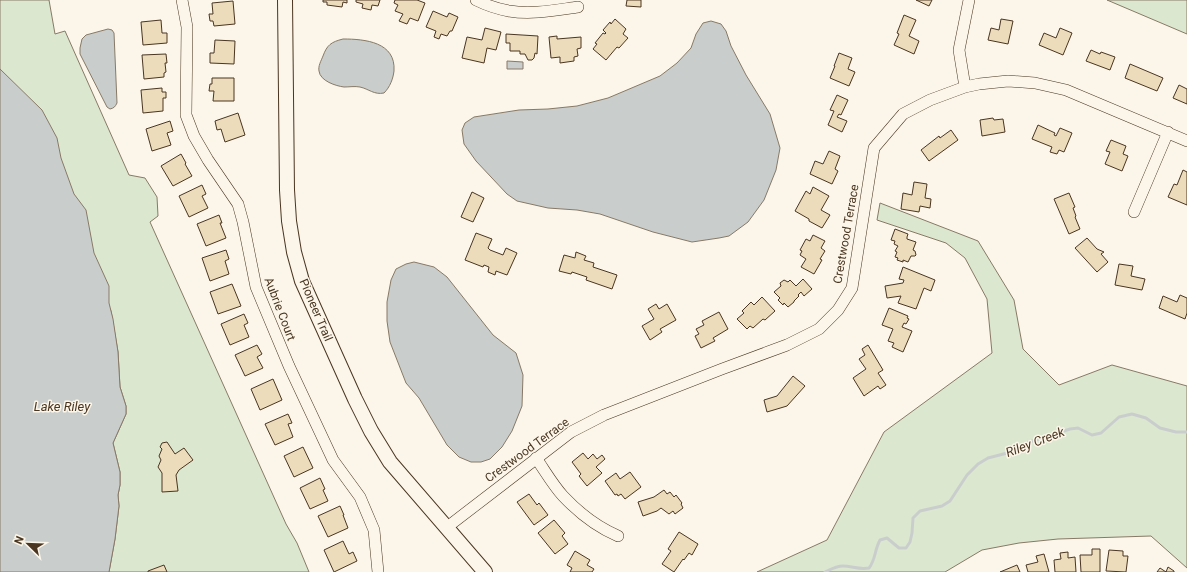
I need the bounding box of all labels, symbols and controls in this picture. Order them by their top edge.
street label: Crestwood Terrace [830,183,862,285]
street label: Aubrie Court [261,275,299,343]
street label: Pioneer Trail [297,277,335,343]
water label: Lake Riley [34,399,91,414]
street label: Crestwood Terrace [482,415,572,485]
water label: Riley Creek [1003,424,1067,460]
north arrow [8,524,48,564]
text: N [12,534,27,546]

